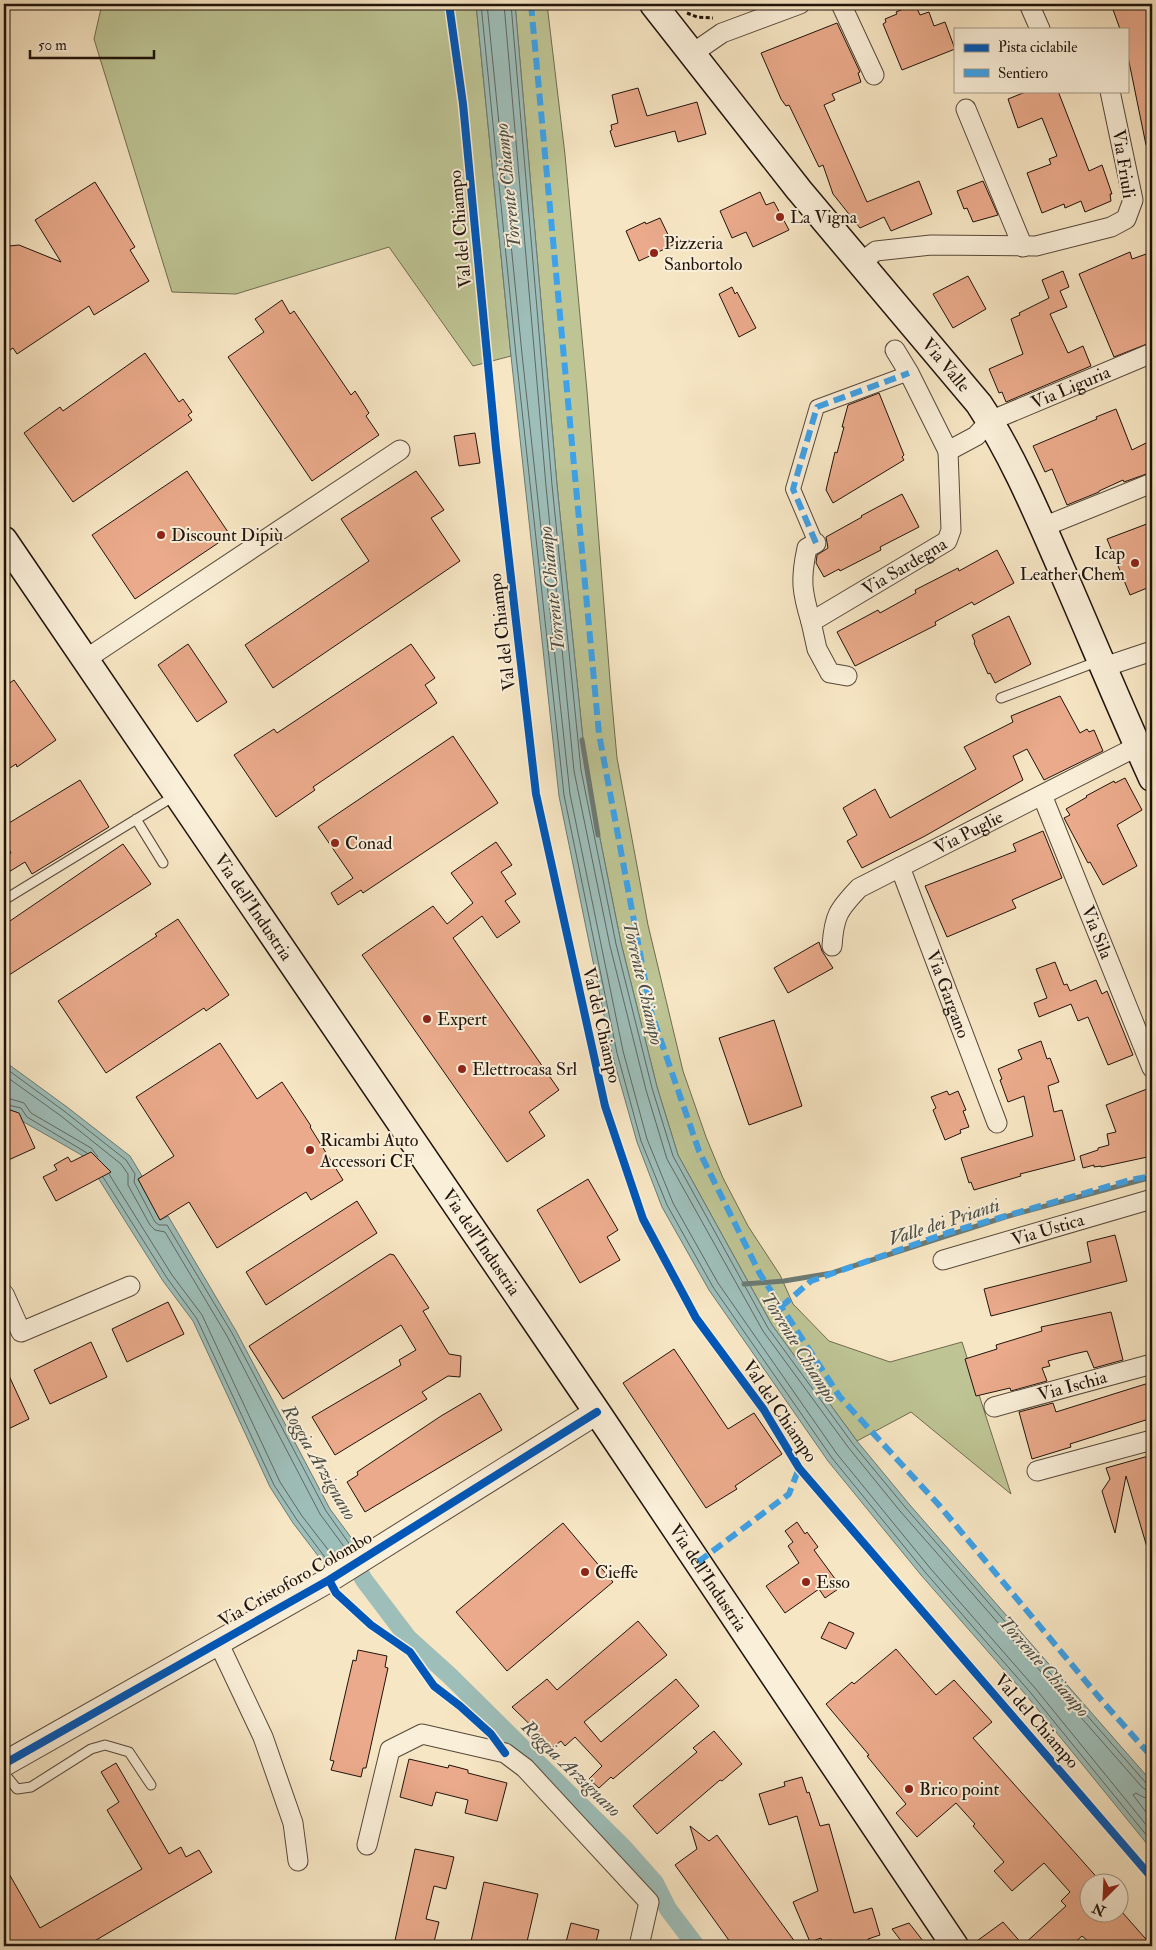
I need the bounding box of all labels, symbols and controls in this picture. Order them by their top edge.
scale bar [30,28,154,60]
legend [954,28,1128,92]
text: 50 m [38,36,67,55]
text: Pista ciclabile [998,38,1077,57]
text: Sentiero [998,64,1048,83]
water label: Torrente Chiampo [489,122,527,250]
street label: Via Friuli [1107,128,1140,200]
street label: Val del Chiampo [444,169,477,289]
place label: La Vigna [790,206,858,229]
marker: La Vigna [774,211,786,223]
place label: Pizzeria Sanbortolo [664,232,743,276]
marker: Pizzeria Sanbortolo [648,247,660,259]
street label: Via Valle [916,333,975,397]
street label: Via Liguria [1028,361,1114,414]
place label: Discount Dipiù [171,524,283,547]
water label: Torrente Chiampo [533,525,571,653]
marker: Discount Dipiù [155,529,167,541]
street label: Via Sardegna [858,532,952,601]
place label: Icap Leather Chem [1020,542,1125,586]
marker: Icap Leather Chem [1129,557,1141,569]
street label: Val del Chiampo [484,572,521,692]
street label: Via Puglie [930,805,1007,860]
place label: Conad [345,832,393,855]
marker: Conad [329,837,341,849]
street label: Via dell'Industria [209,849,298,966]
street label: Via Sila [1076,902,1118,963]
water label: Torrente Chiampo [617,919,669,1048]
street label: Via Gargano [921,947,975,1042]
street label: Val del Chiampo [577,965,626,1086]
place label: Expert [437,1008,487,1031]
marker: Expert [421,1013,433,1025]
place label: Elettrocasa Srl [472,1058,578,1081]
marker: Elettrocasa Srl [456,1063,468,1075]
place label: Ricambi Auto Accessori CF [319,1129,419,1173]
marker: Ricambi Auto Accessori CF [304,1144,316,1156]
street label: Via dell'Industria [436,1184,526,1301]
water label: Valle dei Prianti [886,1193,1003,1251]
street label: Via Ustica [1009,1208,1087,1251]
water label: Torrente Chiampo [756,1288,843,1408]
street label: Val del Chiampo [737,1356,822,1467]
street label: Via Ischia [1035,1366,1110,1407]
water label: Roggia Arzignano [276,1400,362,1525]
street label: Via dell'Industria [663,1520,752,1637]
street label: Via Cristoforo Colombo [214,1526,376,1633]
place label: Cieffe [595,1561,639,1584]
marker: Cieffe [579,1566,591,1578]
place label: Esso [816,1571,850,1594]
marker: Esso [800,1576,812,1588]
water label: Torrente Chiampo [994,1611,1095,1722]
street label: Val del Chiampo [989,1669,1084,1774]
water label: Roggia Arzignano [516,1714,626,1822]
place label: Brico point [919,1778,999,1801]
marker: Brico point [903,1783,915,1795]
north arrow [1078,1872,1128,1922]
text: N [1089,1899,1109,1920]

